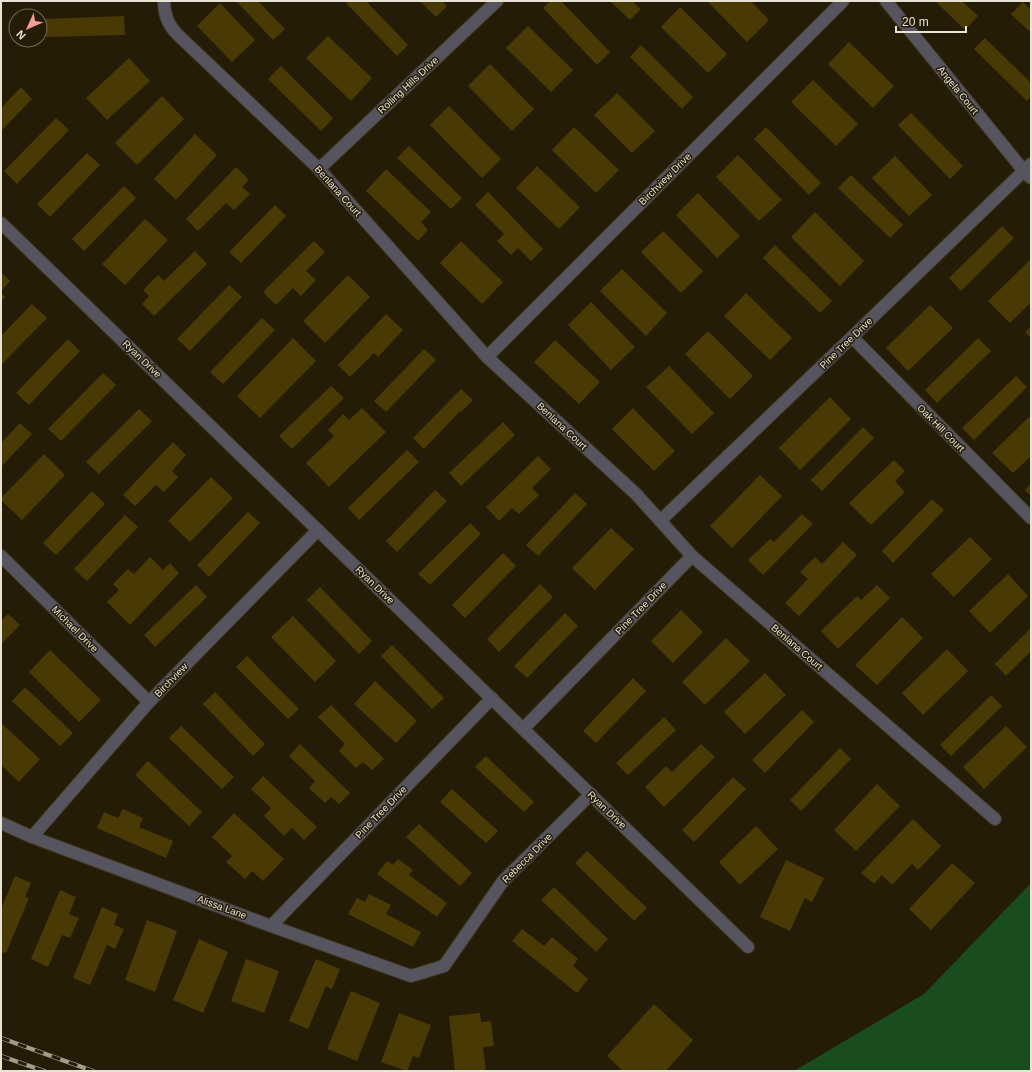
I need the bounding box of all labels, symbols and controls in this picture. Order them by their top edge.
north arrow [8,8,48,48]
scale bar [896,8,966,34]
text: 20 m [902,15,929,29]
text: N [14,28,28,42]
street label: Rolling Hills Drive [376,54,441,116]
street label: Angela Court [935,64,981,116]
street label: Birchview Drive [637,150,694,207]
street label: Benlana Court [313,164,364,219]
street label: Pine Tree Drive [817,315,875,371]
street label: Ryan Drive [120,338,164,380]
street label: Benlana Court [535,400,589,452]
street label: Oak Hill Court [915,402,967,454]
street label: Ryan Drive [353,564,397,606]
street label: Pine Tree Drive [613,579,669,637]
street label: Michael Drive [50,604,101,655]
street label: Benlana Court [769,622,825,672]
street label: Birchview [152,660,190,699]
street label: Pine Tree Drive [353,783,409,841]
street label: Ryan Drive [585,789,629,831]
street label: Rebecca Drive [500,831,554,885]
street label: Alissa Lane [196,893,249,921]

